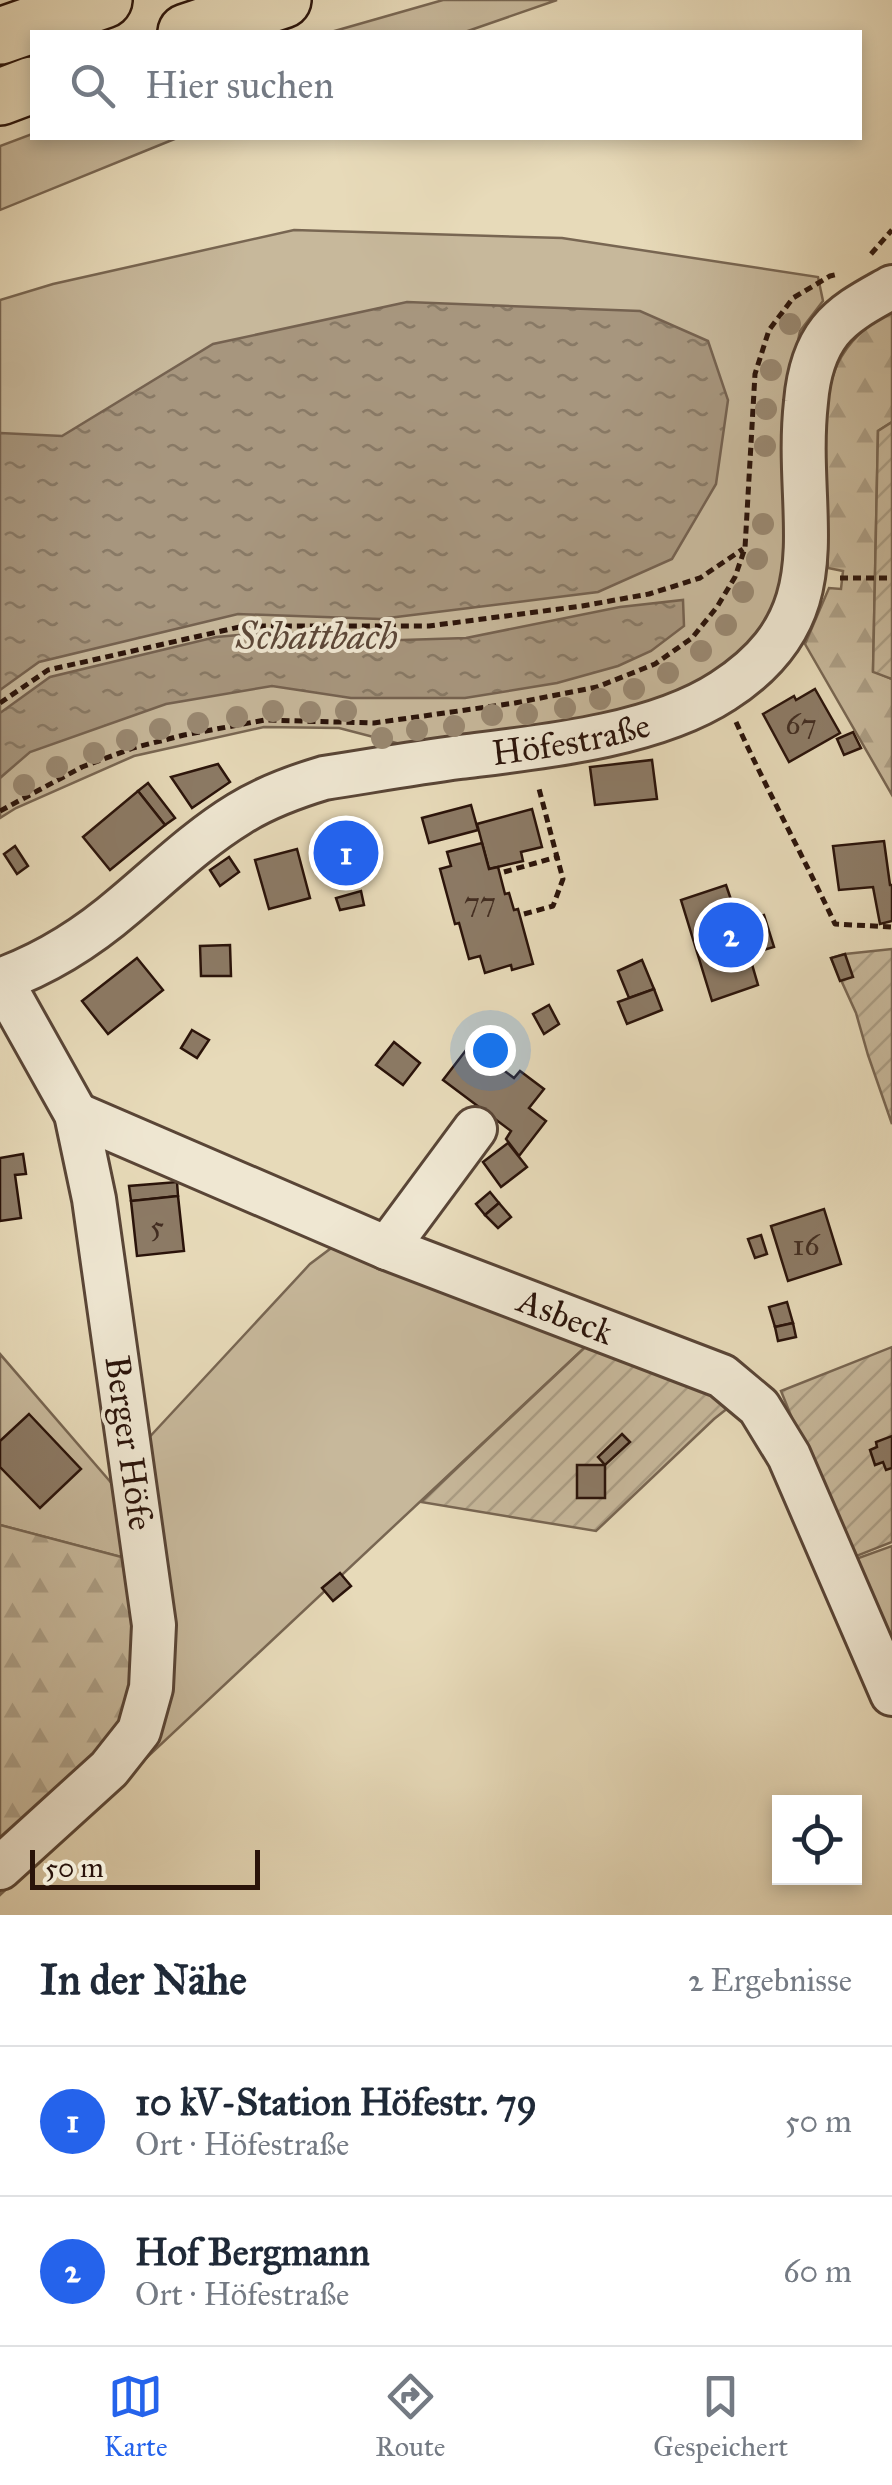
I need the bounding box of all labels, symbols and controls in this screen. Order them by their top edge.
search box [30,30,862,140]
icon: search [65,58,120,113]
text: Hier suchen [145,62,334,108]
water label: Schattbach [235,613,398,659]
street label: Höfestraße [489,703,655,774]
house number: 67 [785,706,817,742]
pin: 1 [314,816,378,890]
house number: 77 [464,884,496,920]
pin: 2 [698,898,764,972]
your location [465,1025,516,1076]
house number: 5 [150,1208,164,1244]
house number: 16 [792,1227,821,1263]
street label: Asbeck [510,1278,620,1354]
street label: Berger Höfe [95,1353,163,1533]
map controls [772,1795,862,1885]
button: locate [772,1795,862,1885]
scale bar [30,1845,260,1890]
text: 50 m [45,1850,104,1885]
text: In der Nähe [40,1954,247,2006]
text: 2 Ergebnisse [688,1961,852,2000]
text: 10 kV-Station Höfestr. 79 [135,2079,537,2125]
text: 1 [66,2102,79,2141]
text: 50 m [785,2102,852,2141]
text: Ort · Höfestraße [135,2125,349,2164]
text: Hof Bergmann [135,2229,370,2275]
text: 2 [65,2252,80,2291]
text: 60 m [783,2252,852,2291]
text: Ort · Höfestraße [135,2275,349,2314]
tab: Karte [104,2369,168,2464]
tab: Route [375,2369,446,2464]
tab: Gespeichert [653,2369,788,2464]

